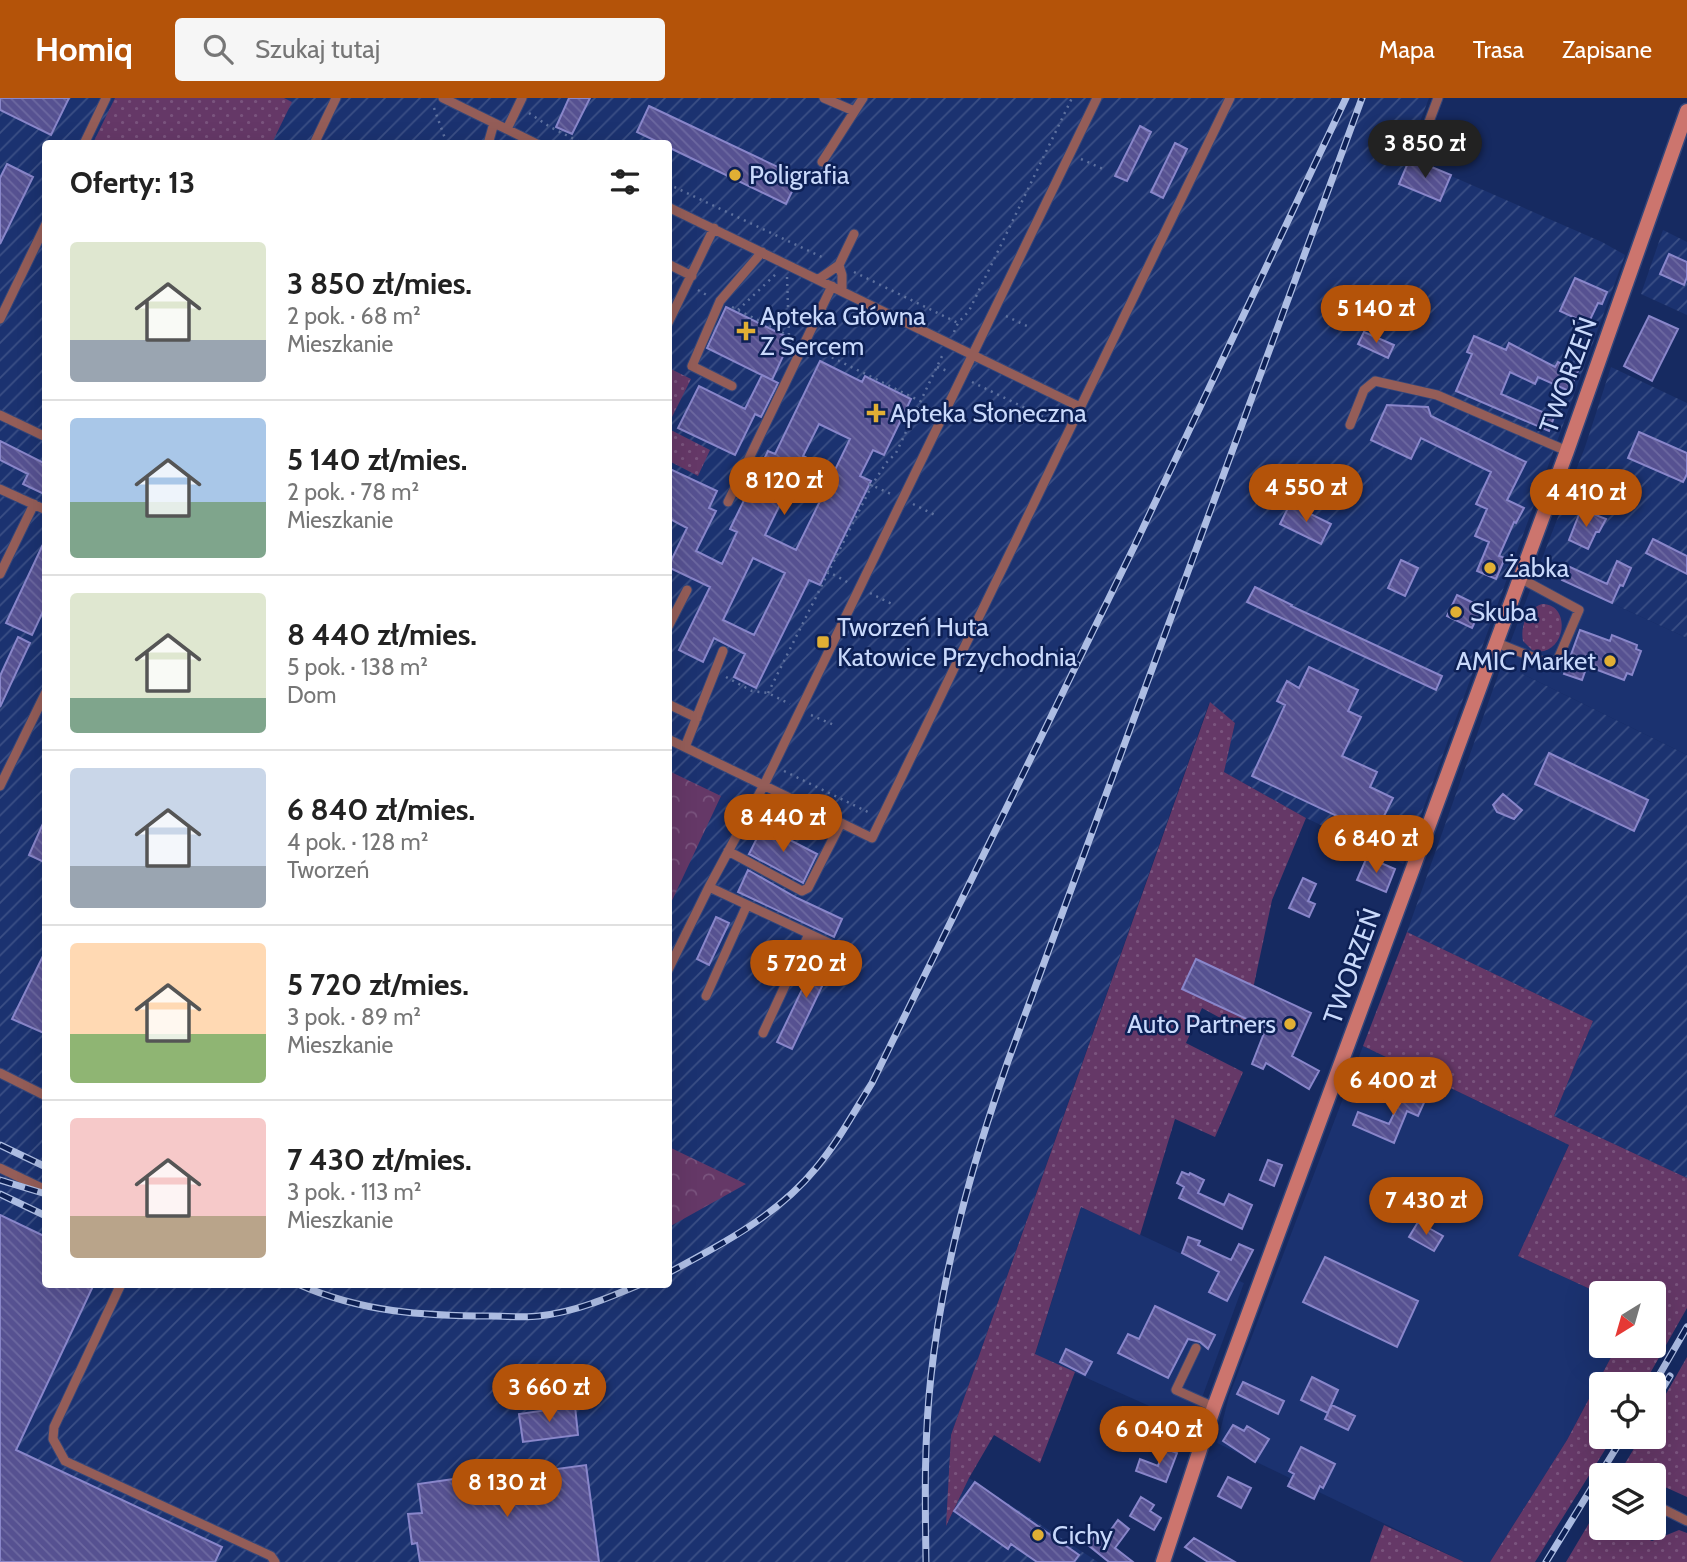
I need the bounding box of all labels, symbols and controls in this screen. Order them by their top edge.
search box [175,18,665,81]
text: Homiq [35,29,133,69]
icon: search [199,30,237,68]
text: Szukaj tutaj [255,33,380,65]
text: Mapa [1379,35,1435,64]
text: Trasa [1473,35,1524,64]
text: Zapisane [1562,35,1652,64]
pin: 3 850 zł [1353,120,1497,180]
text: 3 850 zł [1384,129,1466,157]
place label: Poligrafia [749,159,850,191]
icon: filters [606,163,644,201]
text: Oferty: 13 [70,164,195,201]
marker: Poligrafia [727,167,743,183]
text: 3 850 zł/mies. [287,265,472,302]
icon: home [126,270,210,354]
pin: 5 140 zł [1304,286,1448,345]
text: 5 140 zł [1337,294,1415,322]
place label: Apteka Główna Z Sercem [760,300,926,362]
text: 2 pok. · 68 m² [287,302,421,330]
street label: TWORZEŃ [1532,313,1604,437]
marker: Apteka Główna Z Sercem [738,323,754,339]
text: Mieszkanie [287,330,393,358]
place label: Apteka Słoneczna [890,397,1087,429]
marker: Apteka Słoneczna [868,405,884,421]
text: 5 140 zł/mies. [287,441,467,478]
icon: home [126,446,210,530]
pin: 8 120 zł [712,458,856,517]
pin: 4 550 zł [1234,464,1378,524]
text: 8 120 zł [745,466,823,494]
pin: 4 410 zł [1514,470,1658,529]
text: 4 550 zł [1265,473,1347,501]
text: 2 pok. · 78 m² [287,478,419,506]
text: 4 410 zł [1546,478,1626,506]
text: Mieszkanie [287,506,393,534]
place label: Żabka [1504,552,1570,584]
marker: Żabka [1482,560,1498,576]
place label: Skuba [1470,596,1538,628]
marker: Skuba [1448,604,1464,620]
place label: Tworzeń Huta Katowice Przychodnia [837,611,1078,673]
text: 8 440 zł/mies. [287,616,477,653]
icon: home [126,621,210,705]
marker: Tworzeń Huta Katowice Przychodnia [815,634,831,650]
place label: AMIC Market [1456,645,1596,677]
text: 5 pok. · 138 m² [287,653,428,681]
marker: AMIC Market [1602,653,1618,669]
text: Dom [287,681,336,709]
text: 6 840 zł/mies. [287,791,475,828]
pin: 8 440 zł [711,794,855,854]
icon: home [126,796,210,880]
text: 8 440 zł [740,803,826,831]
pin: 6 840 zł [1304,816,1448,875]
text: 6 840 zł [1334,824,1418,852]
text: 4 pok. · 128 m² [287,828,428,856]
text: Tworzeń [287,856,369,884]
street label: TWORZEŃ [1316,904,1388,1028]
pin: 5 720 zł [734,940,878,1000]
text: 5 720 zł [766,949,846,977]
text: 5 720 zł/mies. [287,966,469,1003]
icon: home [126,971,210,1055]
text: 3 pok. · 89 m² [287,1003,421,1031]
place label: Auto Partners [1127,1008,1276,1040]
marker: Auto Partners [1282,1016,1298,1032]
text: Mieszkanie [287,1031,393,1059]
pin: 6 400 zł [1321,1058,1465,1117]
text: 6 400 zł [1350,1066,1436,1094]
text: 7 430 zł/mies. [287,1141,472,1178]
icon: home [126,1146,210,1230]
text: 3 pok. · 113 m² [287,1178,421,1206]
pin: 7 430 zł [1354,1178,1498,1237]
text: 7 430 zł [1385,1186,1467,1214]
text: Mieszkanie [287,1206,393,1234]
north arrow [1589,1281,1666,1358]
map controls [1589,1281,1666,1540]
pin: 3 660 zł [477,1364,621,1424]
button: locate [1589,1372,1666,1449]
text: 3 660 zł [508,1373,590,1401]
pin: 6 040 zł [1087,1406,1231,1466]
text: 6 040 zł [1116,1415,1202,1443]
pin: 8 130 zł [435,1460,579,1519]
button: layers [1589,1463,1666,1540]
text: 8 130 zł [468,1468,546,1496]
place label: Cichy [1052,1519,1113,1551]
marker: Cichy [1030,1527,1046,1543]

